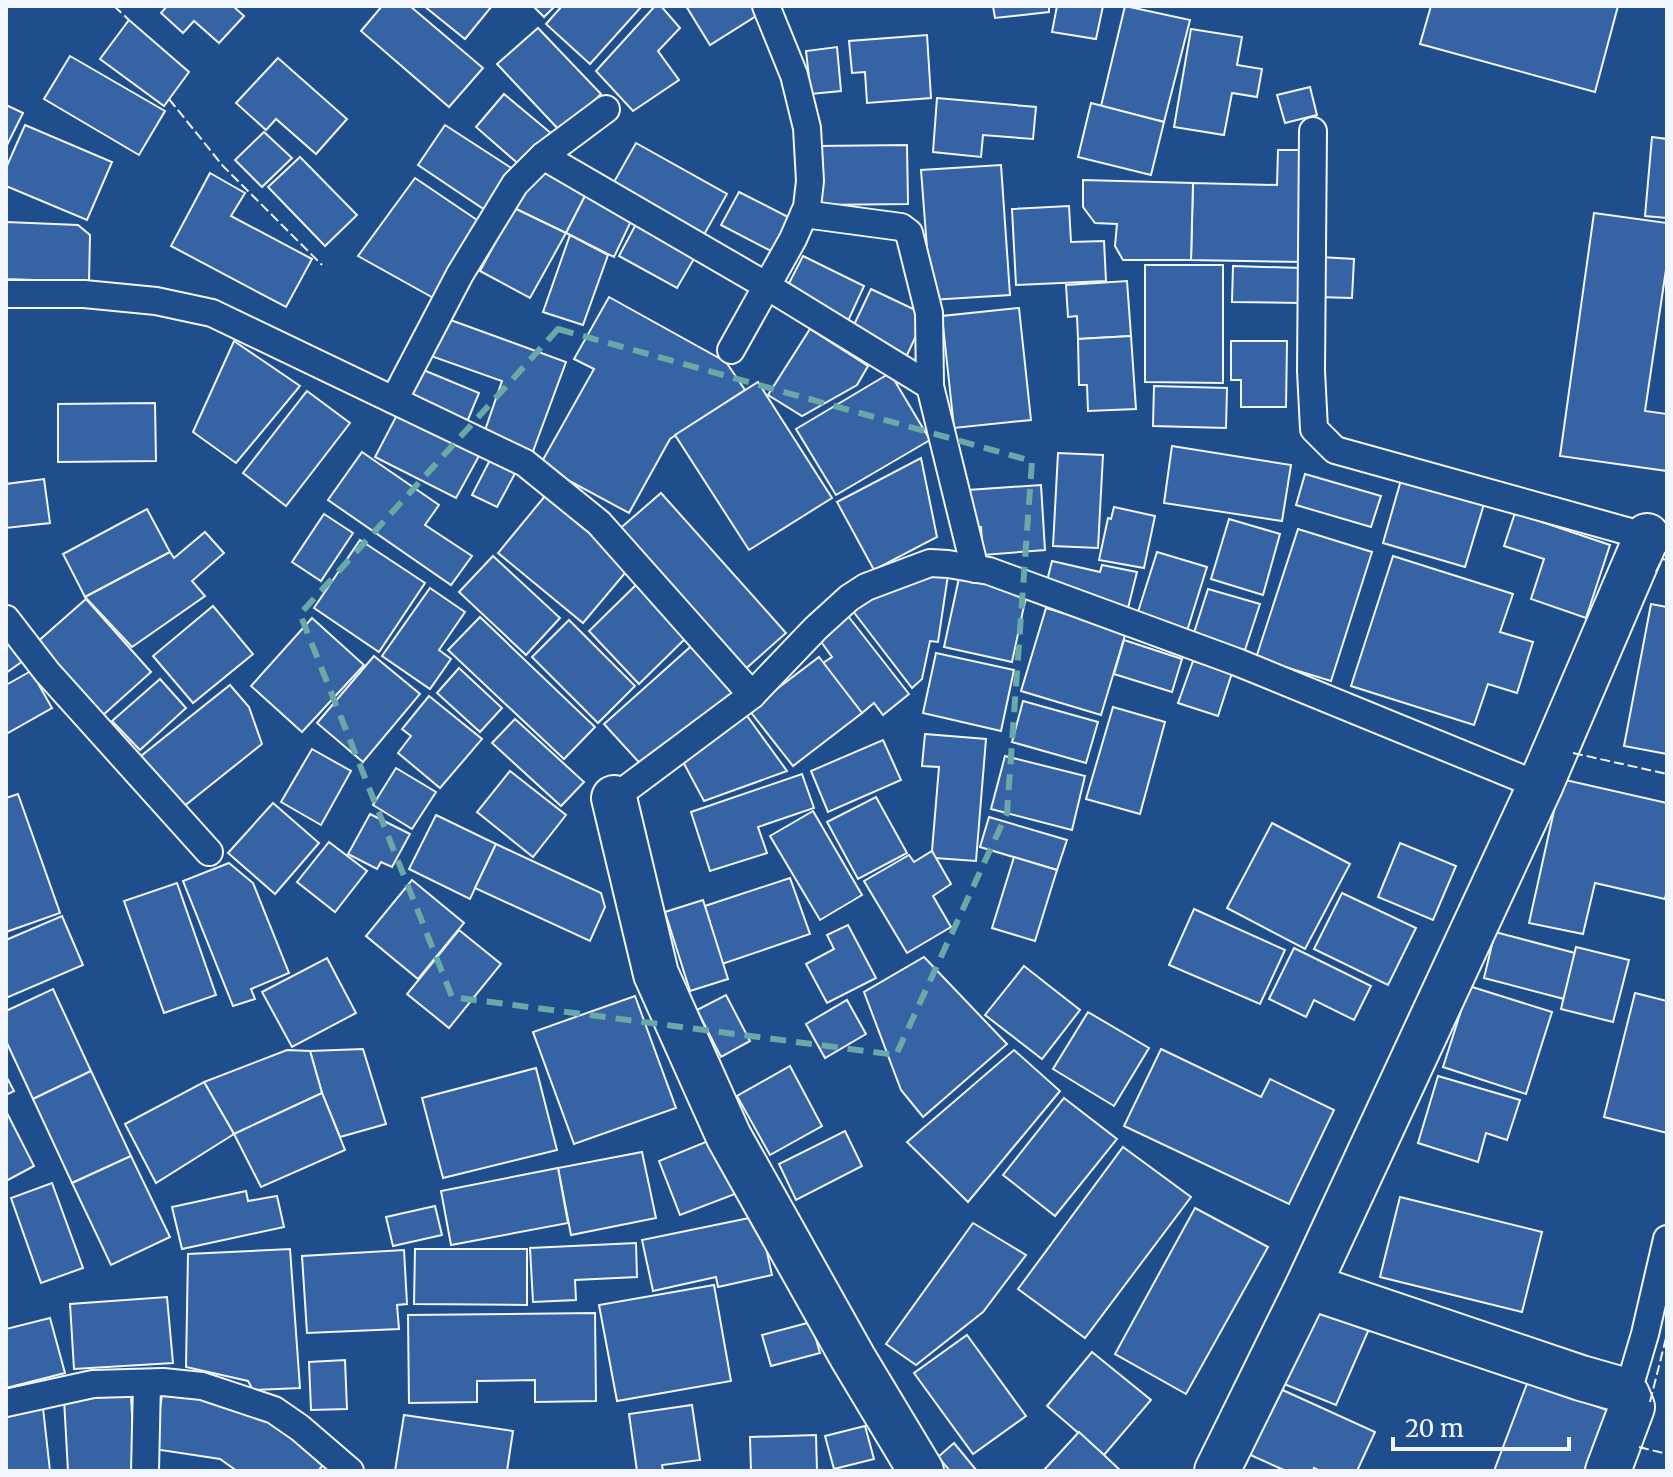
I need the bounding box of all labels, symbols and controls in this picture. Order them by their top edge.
scale bar [1393,1401,1569,1451]
text: 20 m [1405,1413,1464,1444]

